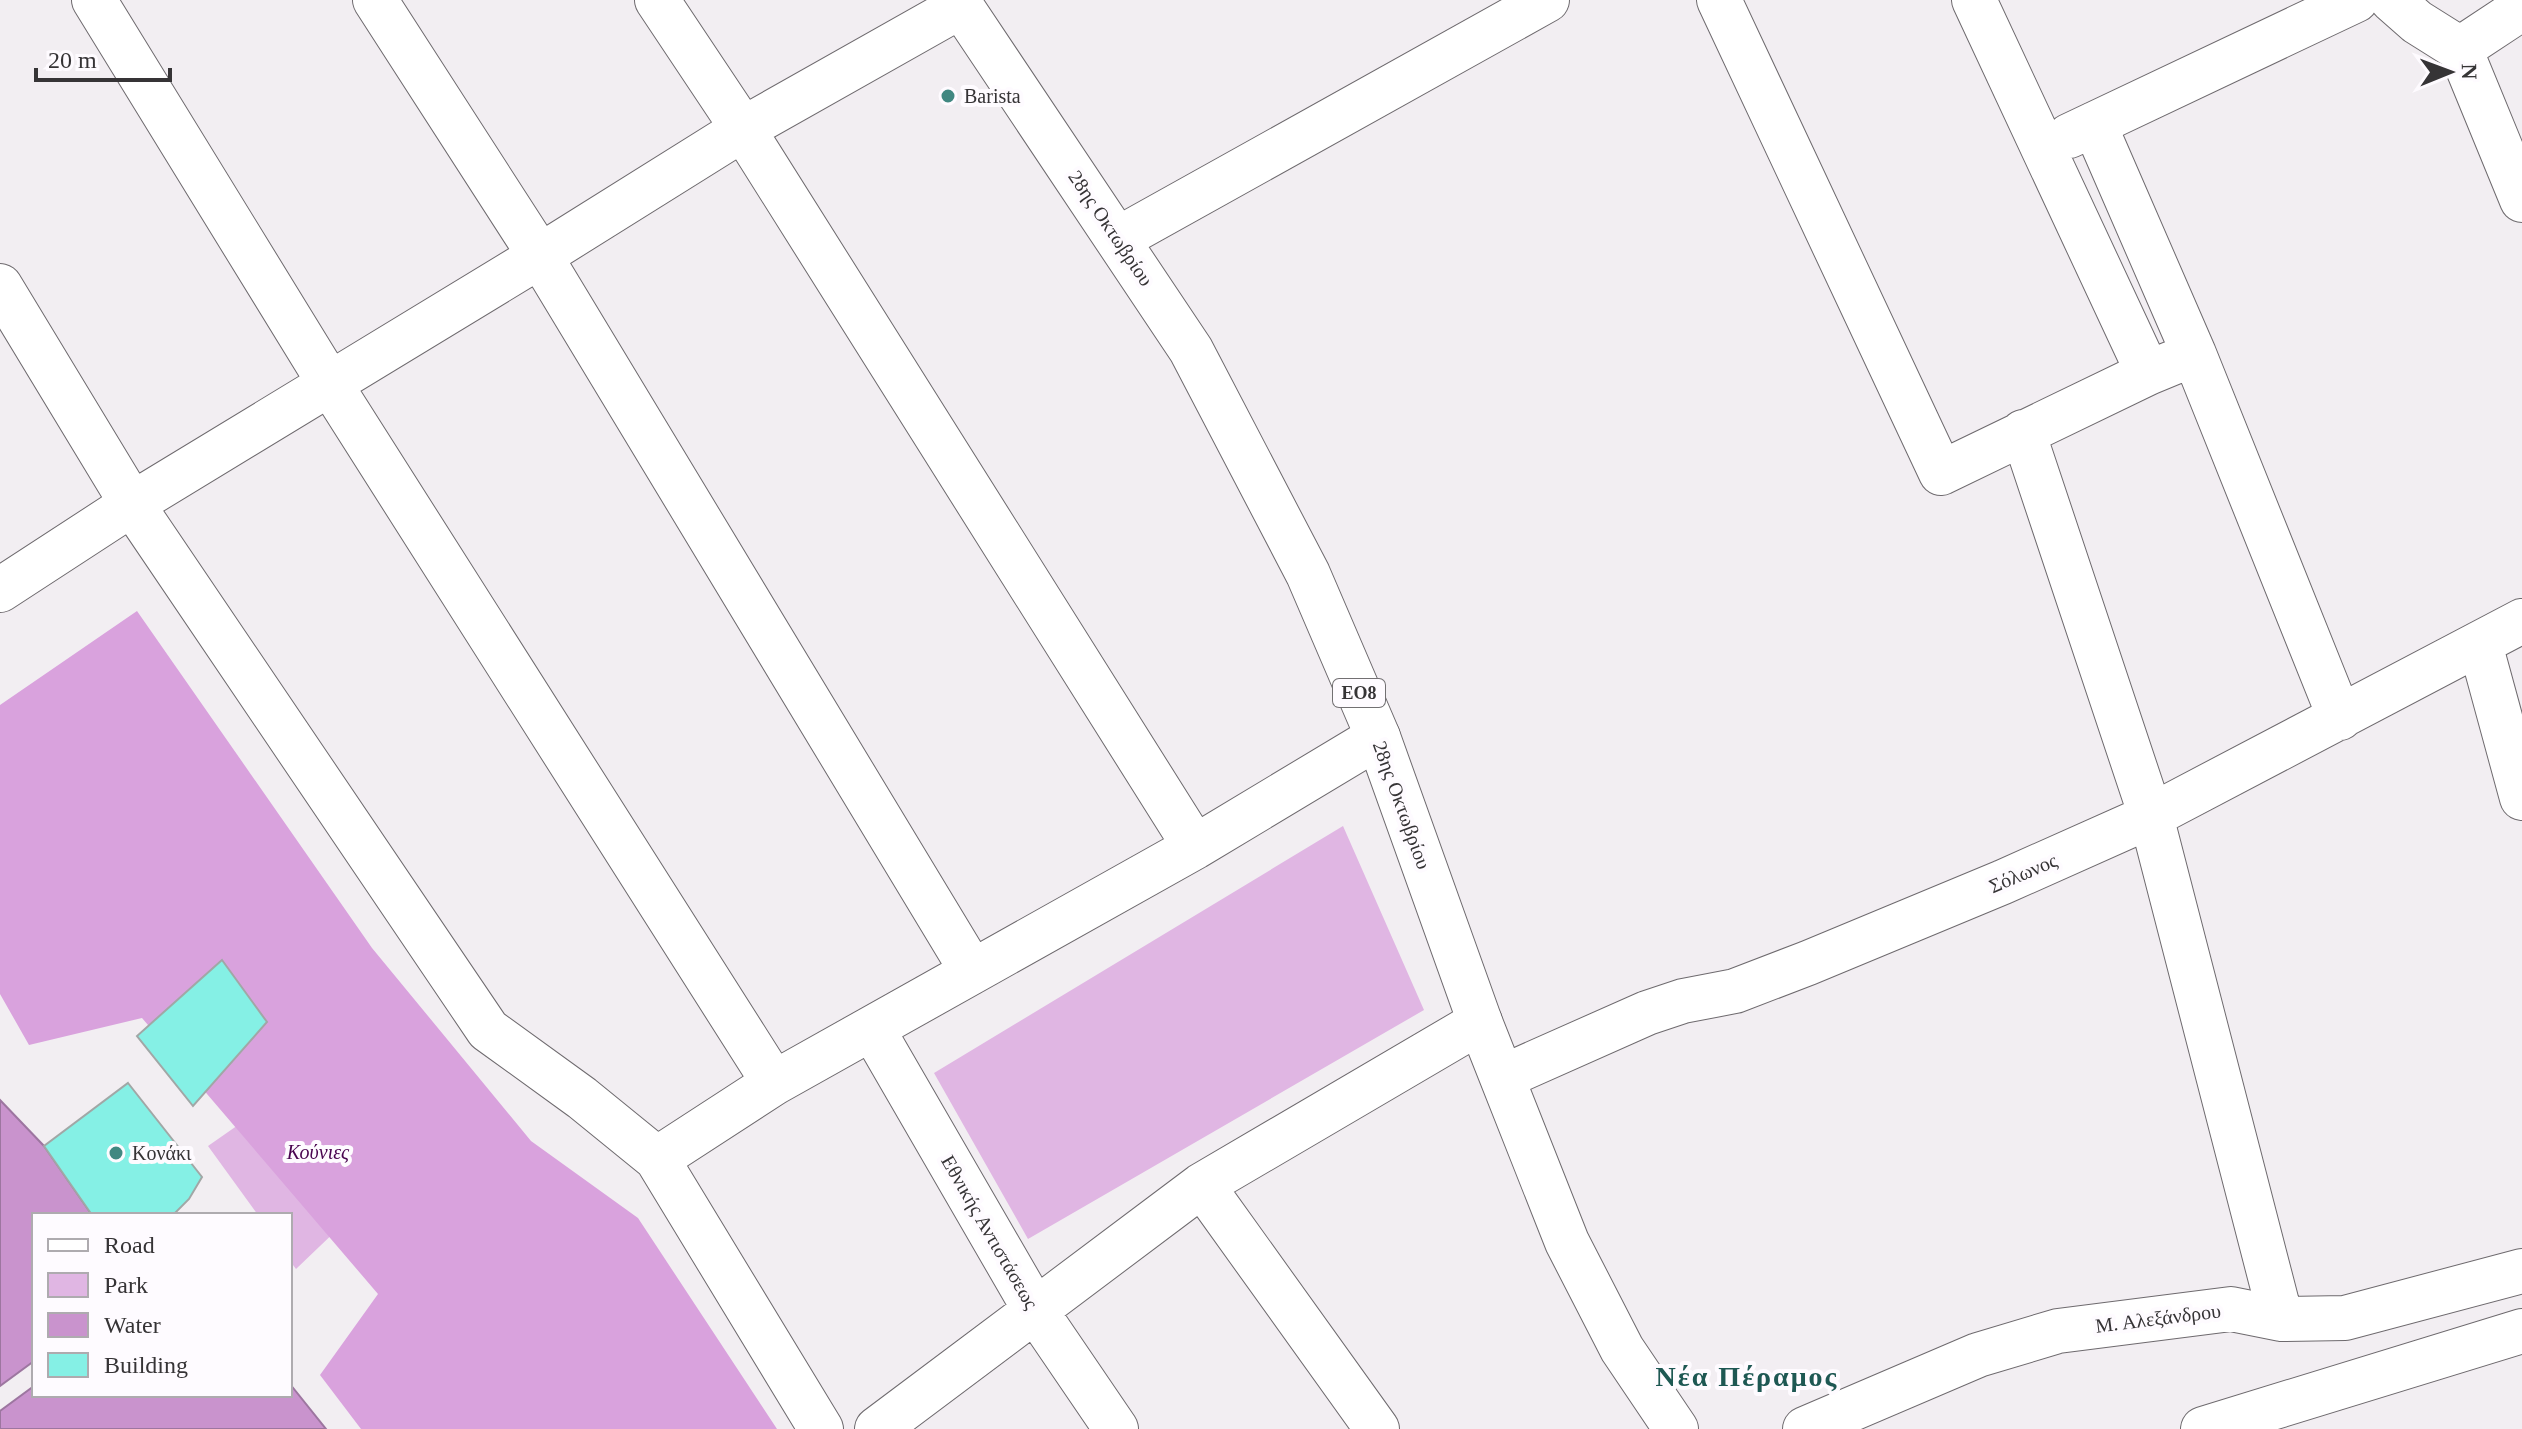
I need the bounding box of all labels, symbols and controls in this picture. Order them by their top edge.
scale bar [36,32,170,82]
north arrow [2410,32,2490,112]
text: 20 m [48,47,97,73]
text: N [2457,63,2482,80]
place label: Barista [964,85,1021,107]
marker: Barista [939,87,957,105]
street label: 28ης Οκτωβρίου [1063,166,1158,291]
road number: ΕΟ8 [1333,679,1385,707]
street label: 28ης Οκτωβρίου [1368,738,1435,872]
street label: Σόλωνος [1986,849,2060,897]
park label: Κούνιες [286,1141,350,1163]
place label: Κονάκι [132,1142,192,1164]
marker: Κονάκι [107,1144,125,1162]
street label: Εθνικής Αντιστάσεως [936,1151,1043,1313]
legend [32,1213,292,1397]
text: Road [104,1232,155,1258]
text: Park [104,1272,148,1298]
street label: Μ. Αλεξάνδρου [2094,1299,2222,1338]
text: Water [104,1312,161,1338]
text: Building [104,1352,188,1378]
district label: Νέα Πέραμος [1656,1361,1838,1392]

